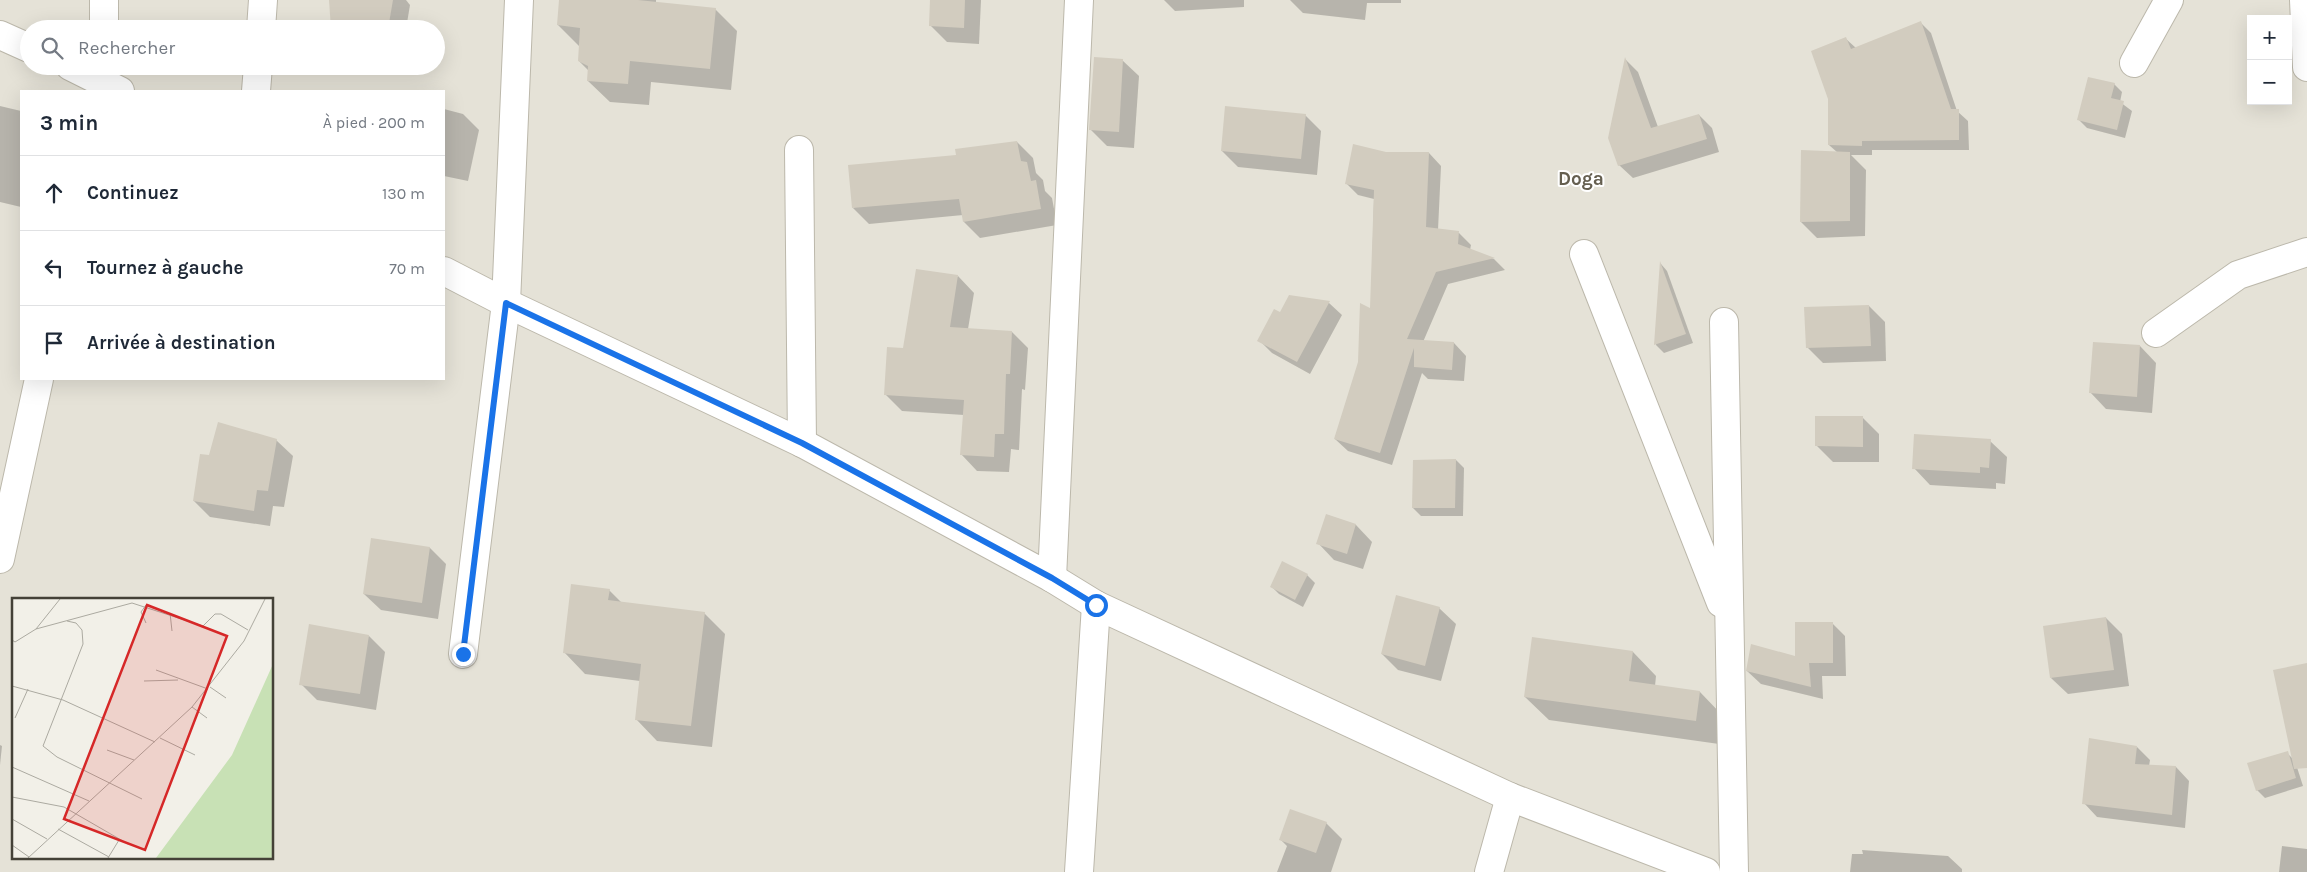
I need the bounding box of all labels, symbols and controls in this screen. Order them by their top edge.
map controls [2247,15,2292,105]
button: + [2247,15,2292,60]
search box [20,20,445,75]
icon: search [38,34,66,62]
text: Rechercher [78,37,175,59]
button: − [2247,60,2292,105]
text: 3 min [40,111,98,135]
text: À pied · 200 m [323,113,425,132]
district label: Doga [1558,168,1604,190]
icon: ahead [40,179,68,207]
text: Continuez [87,182,179,204]
text: 130 m [382,184,425,203]
icon: left [40,254,68,282]
text: Tournez à gauche [87,257,244,279]
text: 70 m [389,259,425,278]
icon: arrive [40,329,68,357]
text: Arrivée à destination [87,332,276,354]
route start [1085,594,1108,617]
inset map [12,598,274,860]
route end [452,643,475,666]

